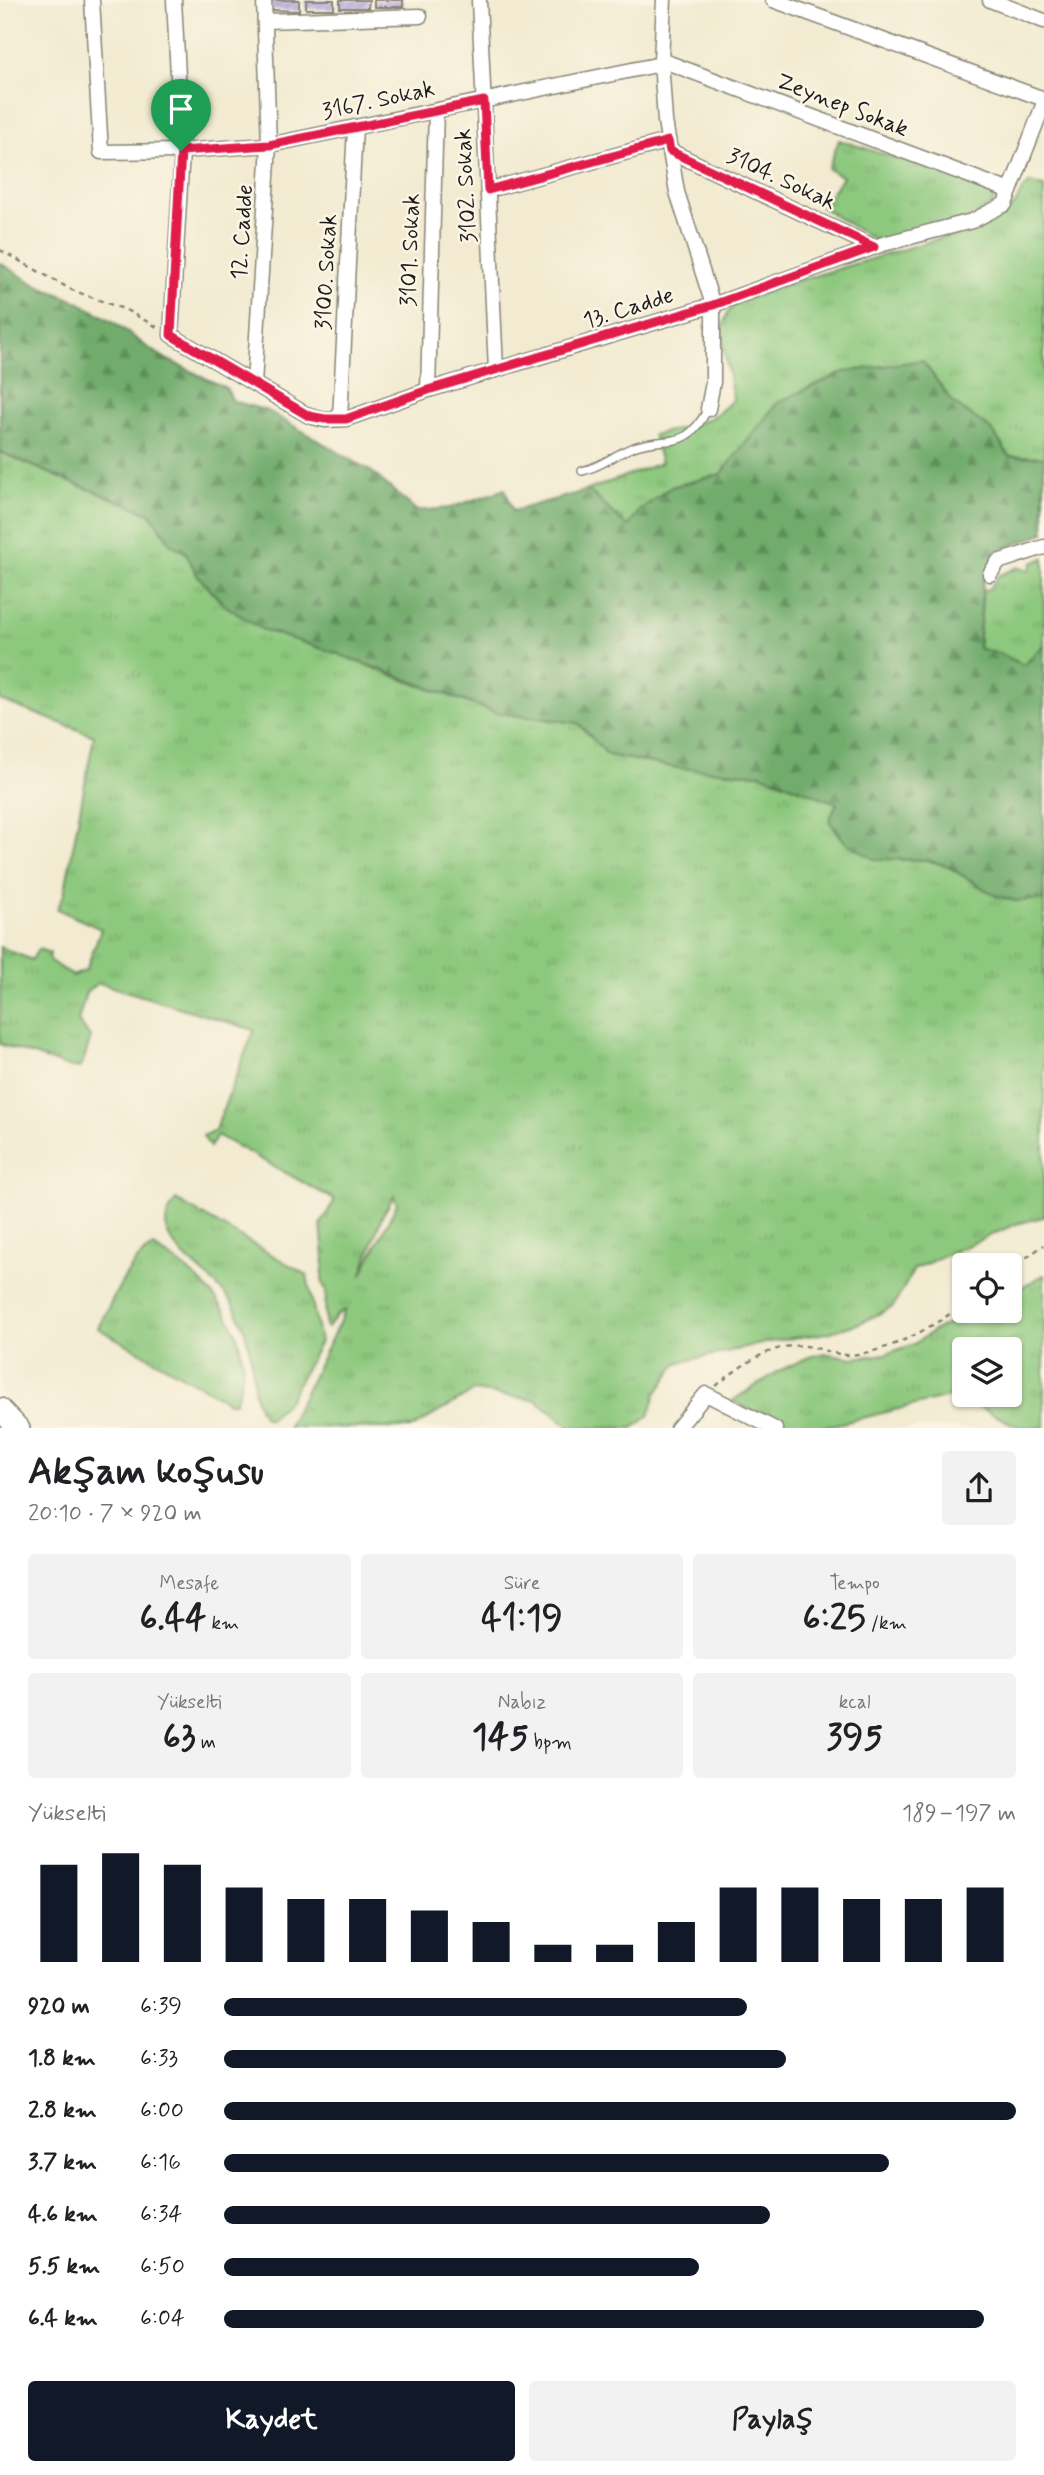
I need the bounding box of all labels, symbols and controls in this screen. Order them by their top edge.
street label: Zeynep Sokak [772,67,912,145]
street label: 3167. Sokak [319,74,437,128]
pin [151,79,211,151]
icon: arrive [162,90,200,128]
street label: 3102. Sokak [449,128,485,244]
street label: 3104. Sokak [722,142,840,218]
street label: 12. Cadde [225,183,261,281]
street label: 3101. Sokak [394,193,428,307]
street label: 3100. Sokak [309,213,345,331]
street label: 13. Cadde [580,281,677,337]
map controls [952,1253,1022,1407]
button: locate [952,1253,1022,1323]
button: layers [952,1337,1022,1407]
text: Akşam koşusu [28,1448,264,1497]
button: share [942,1451,1016,1525]
text: 20:10 · 7 × 920 m [28,1499,202,1529]
text: Mesafe [159,1571,219,1596]
text: Süre [504,1571,540,1596]
text: Tempo [830,1571,880,1596]
text: 6.44 [139,1596,206,1642]
text: 41:19 [481,1596,563,1642]
text: 6:25 [803,1596,866,1642]
text: km [206,1611,239,1636]
text: /km [866,1611,907,1636]
text: Yükselti [157,1690,222,1715]
text: Nabız [498,1690,546,1715]
text: kcal [839,1690,871,1715]
text: 63 [163,1715,196,1761]
text: 145 [472,1715,528,1761]
text: 395 [827,1715,883,1761]
text: m [196,1730,216,1755]
text: bpm [528,1730,572,1755]
text: Yükselti [28,1799,106,1829]
text: 189–197 m [902,1799,1016,1829]
text: 920 m [28,1992,90,2022]
text: 6:39 [140,1992,182,2022]
text: 1.8 km [28,2044,96,2074]
text: 6:33 [140,2044,178,2074]
text: 2.8 km [28,2096,97,2126]
text: 6:00 [140,2096,184,2126]
text: 3.7 km [28,2148,97,2178]
text: 6:16 [140,2148,181,2178]
text: 4.6 km [28,2200,98,2230]
text: 6:34 [140,2200,182,2230]
text: 5.5 km [28,2252,100,2282]
text: 6:50 [140,2252,185,2282]
text: 6.4 km [28,2304,98,2334]
text: 6:04 [140,2304,185,2334]
button: Kaydet [28,2381,515,2461]
button: Paylaş [529,2381,1016,2461]

